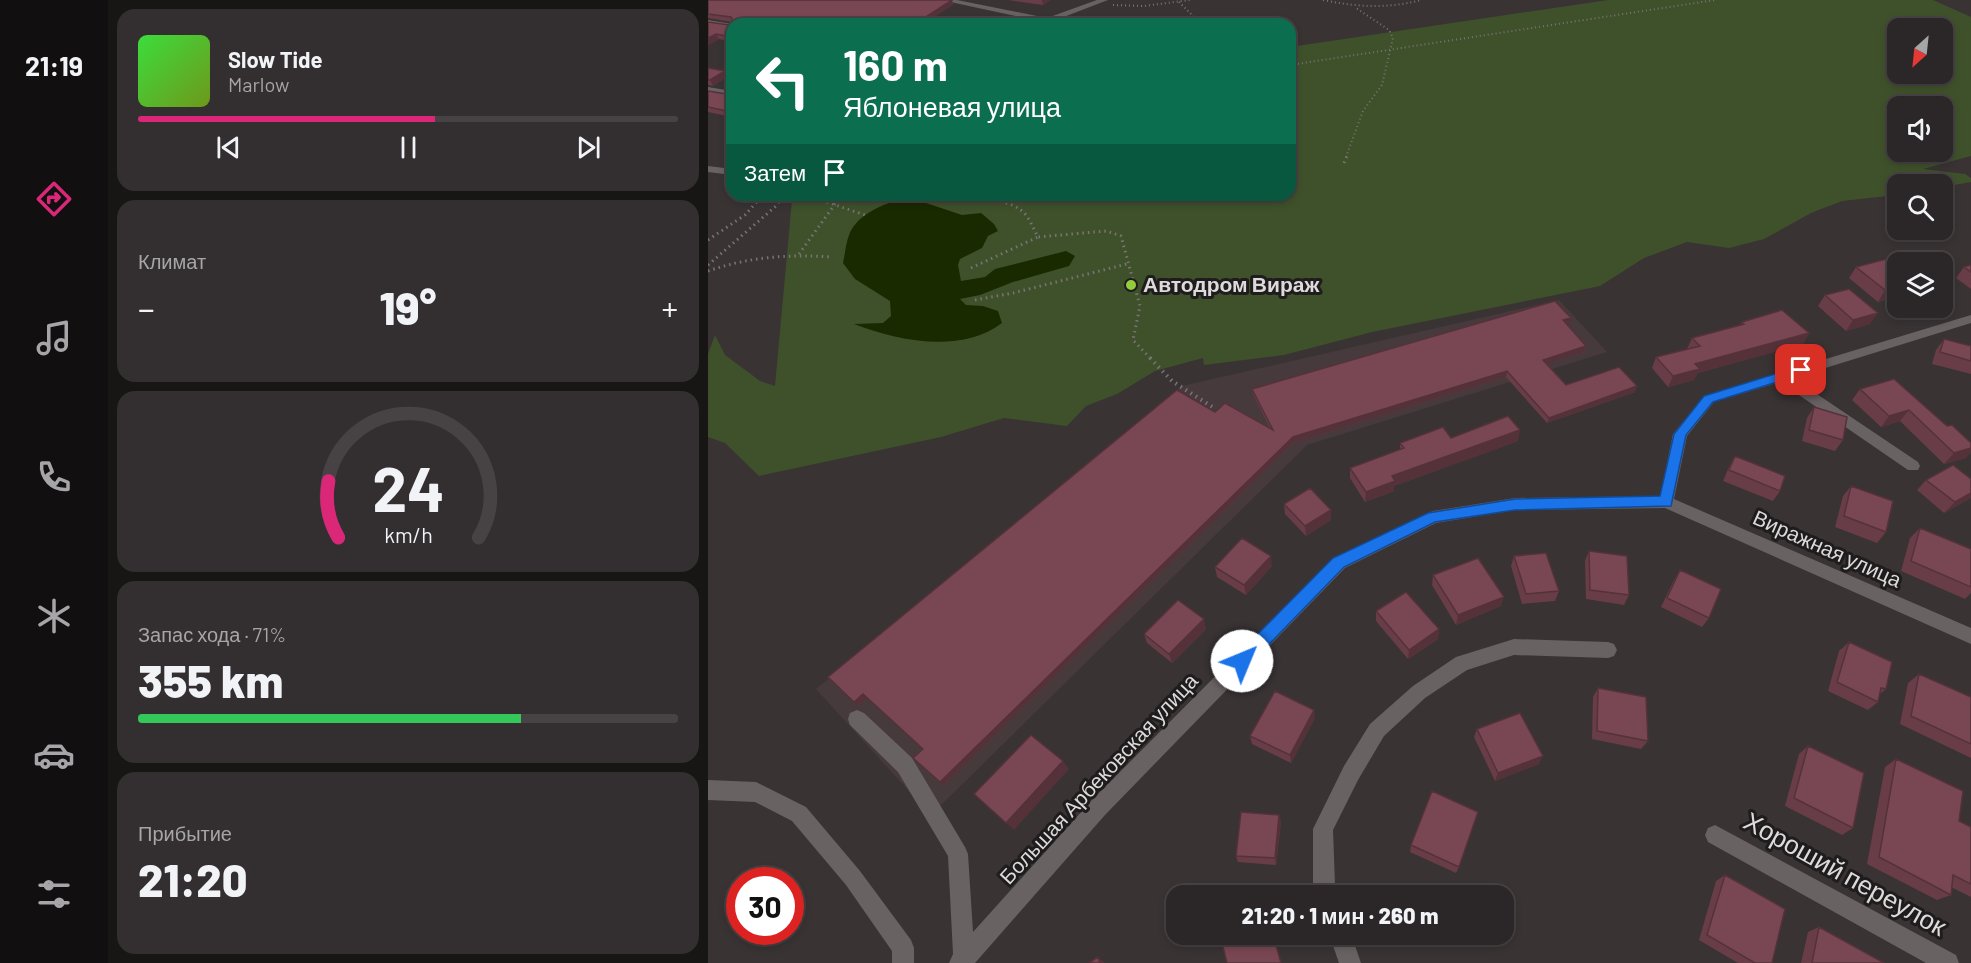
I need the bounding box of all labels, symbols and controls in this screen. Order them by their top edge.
north arrow [1887,18,1953,84]
map controls [1887,18,1953,318]
text: 160 m [843,39,948,89]
icon: left [744,42,822,120]
text: Slow Tide [228,46,323,72]
text: 21:19 [25,49,83,81]
text: Marlow [228,72,289,96]
text: Яблоневая улица [843,90,1061,122]
button: sound [1887,96,1953,162]
icon: previous [212,131,245,164]
icon: pause [392,131,425,164]
icon: next [572,131,605,164]
icon: arrive [818,156,851,189]
text: Затем [744,159,806,185]
button: search [1887,174,1953,240]
icon: directions [33,178,75,220]
text: Климат [138,249,206,273]
button: layers [1887,252,1953,318]
place label: Автодром Вираж [1143,271,1320,296]
marker: Автодром Вираж [1124,278,1138,292]
text: 19° [380,280,436,334]
text: − [138,288,155,328]
text: + [662,288,678,328]
icon: music [33,317,75,359]
pin [1775,344,1826,395]
icon: arrive [1784,353,1817,386]
text: 24 [372,451,444,525]
icon: phone [33,456,75,498]
street label: Виражная улица [1750,504,1906,592]
text: km/h [384,523,432,548]
icon: climate [33,595,75,637]
text: Запас хода · 71% [138,622,286,646]
position arrow [1210,629,1274,693]
text: 355 km [138,653,283,707]
street label: Большая Арбековская улица [994,667,1202,888]
icon: car [33,734,75,776]
street label: Хороший переулок [1739,804,1953,941]
text: Прибытие [138,821,232,845]
text: 21:20 [138,852,247,906]
speed limit sign: 30 [726,867,804,945]
icon: filters [33,873,75,915]
text: 21:20 · 1 мин · 260 m [1241,902,1439,928]

